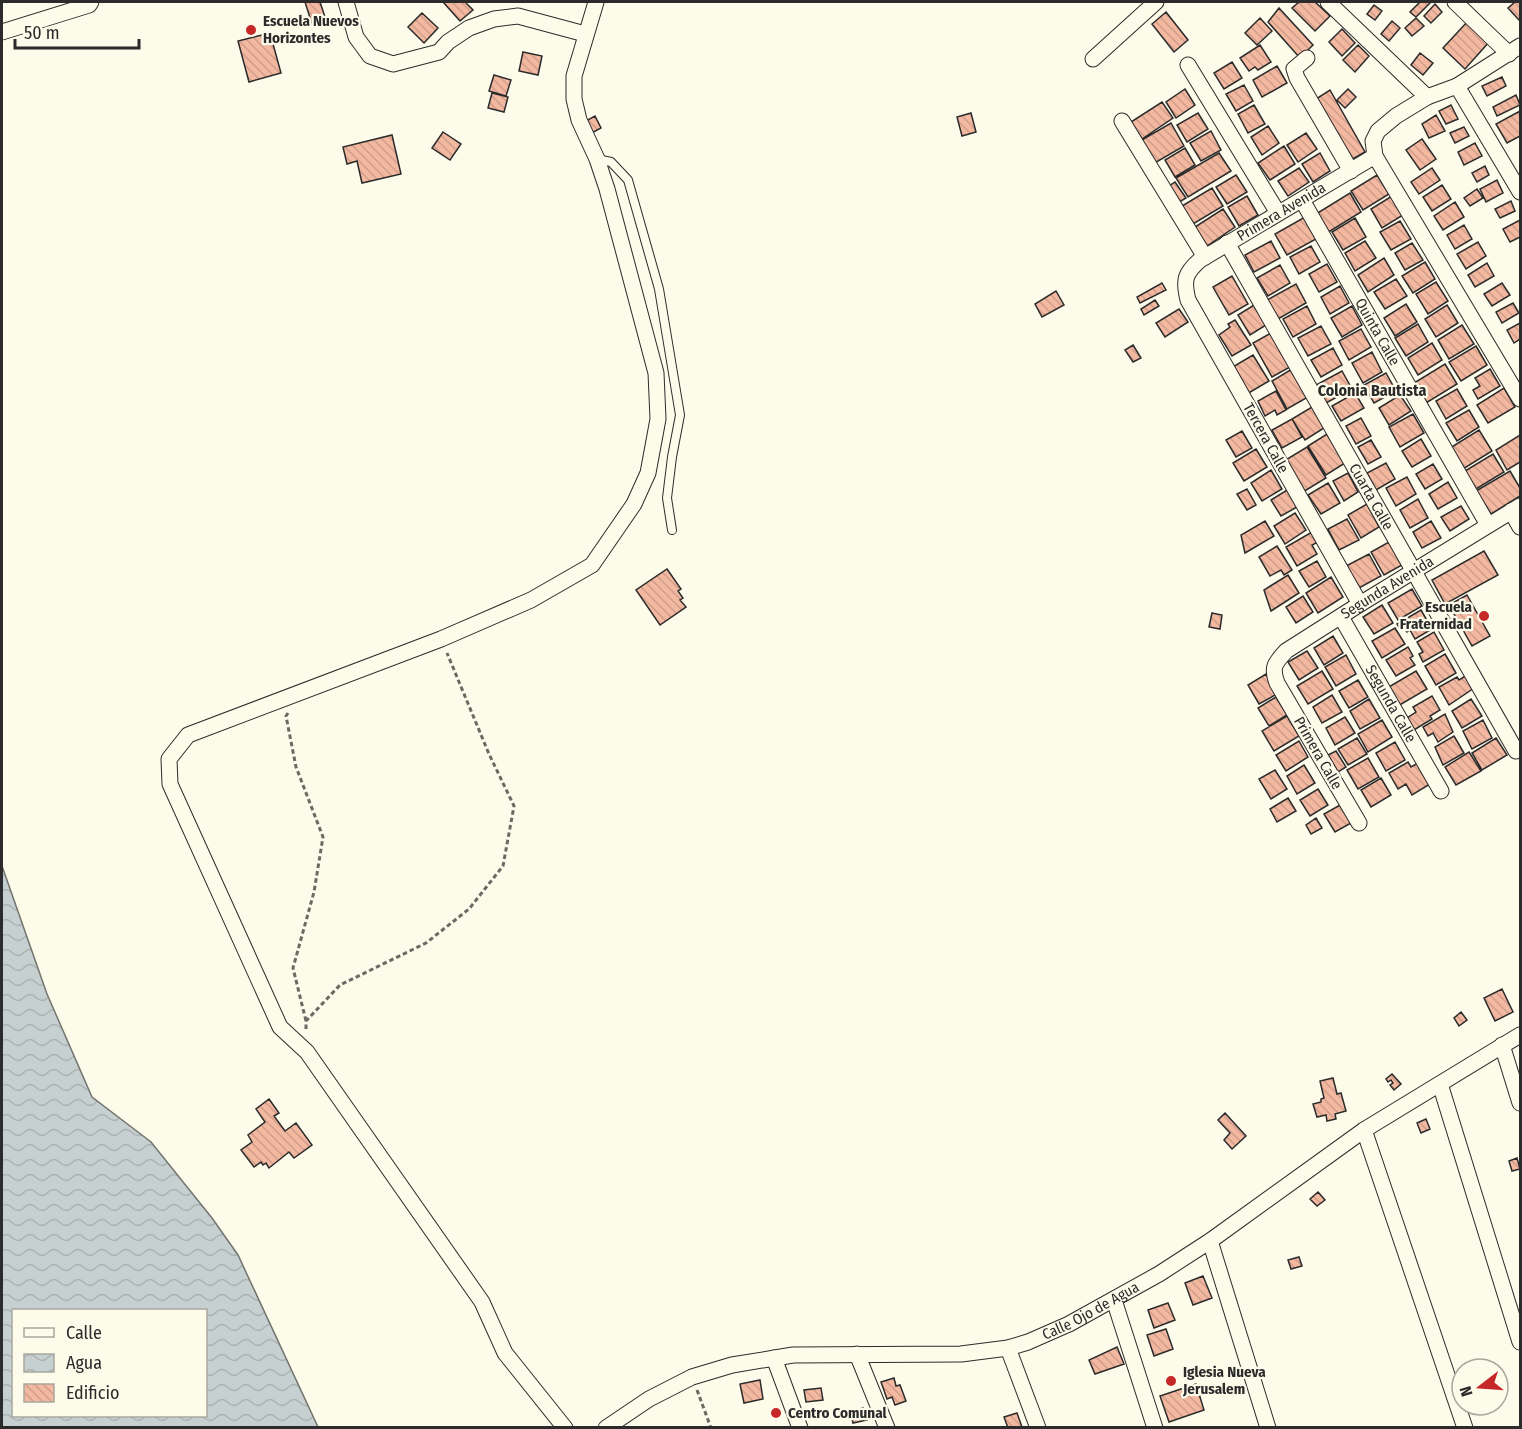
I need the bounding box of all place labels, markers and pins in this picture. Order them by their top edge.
place label: Escuela Nuevos Horizontes [263,12,359,47]
marker: Escuela Nuevos Horizontes [244,23,258,37]
place label: Escuela Fraternidad [1400,598,1473,633]
marker: Escuela Fraternidad [1477,609,1491,623]
place label: Iglesia Nueva Jerusalem [1182,1363,1266,1398]
marker: Iglesia Nueva Jerusalem [1164,1374,1178,1388]
place label: Centro Comunal [788,1404,887,1422]
marker: Centro Comunal [769,1406,783,1420]

